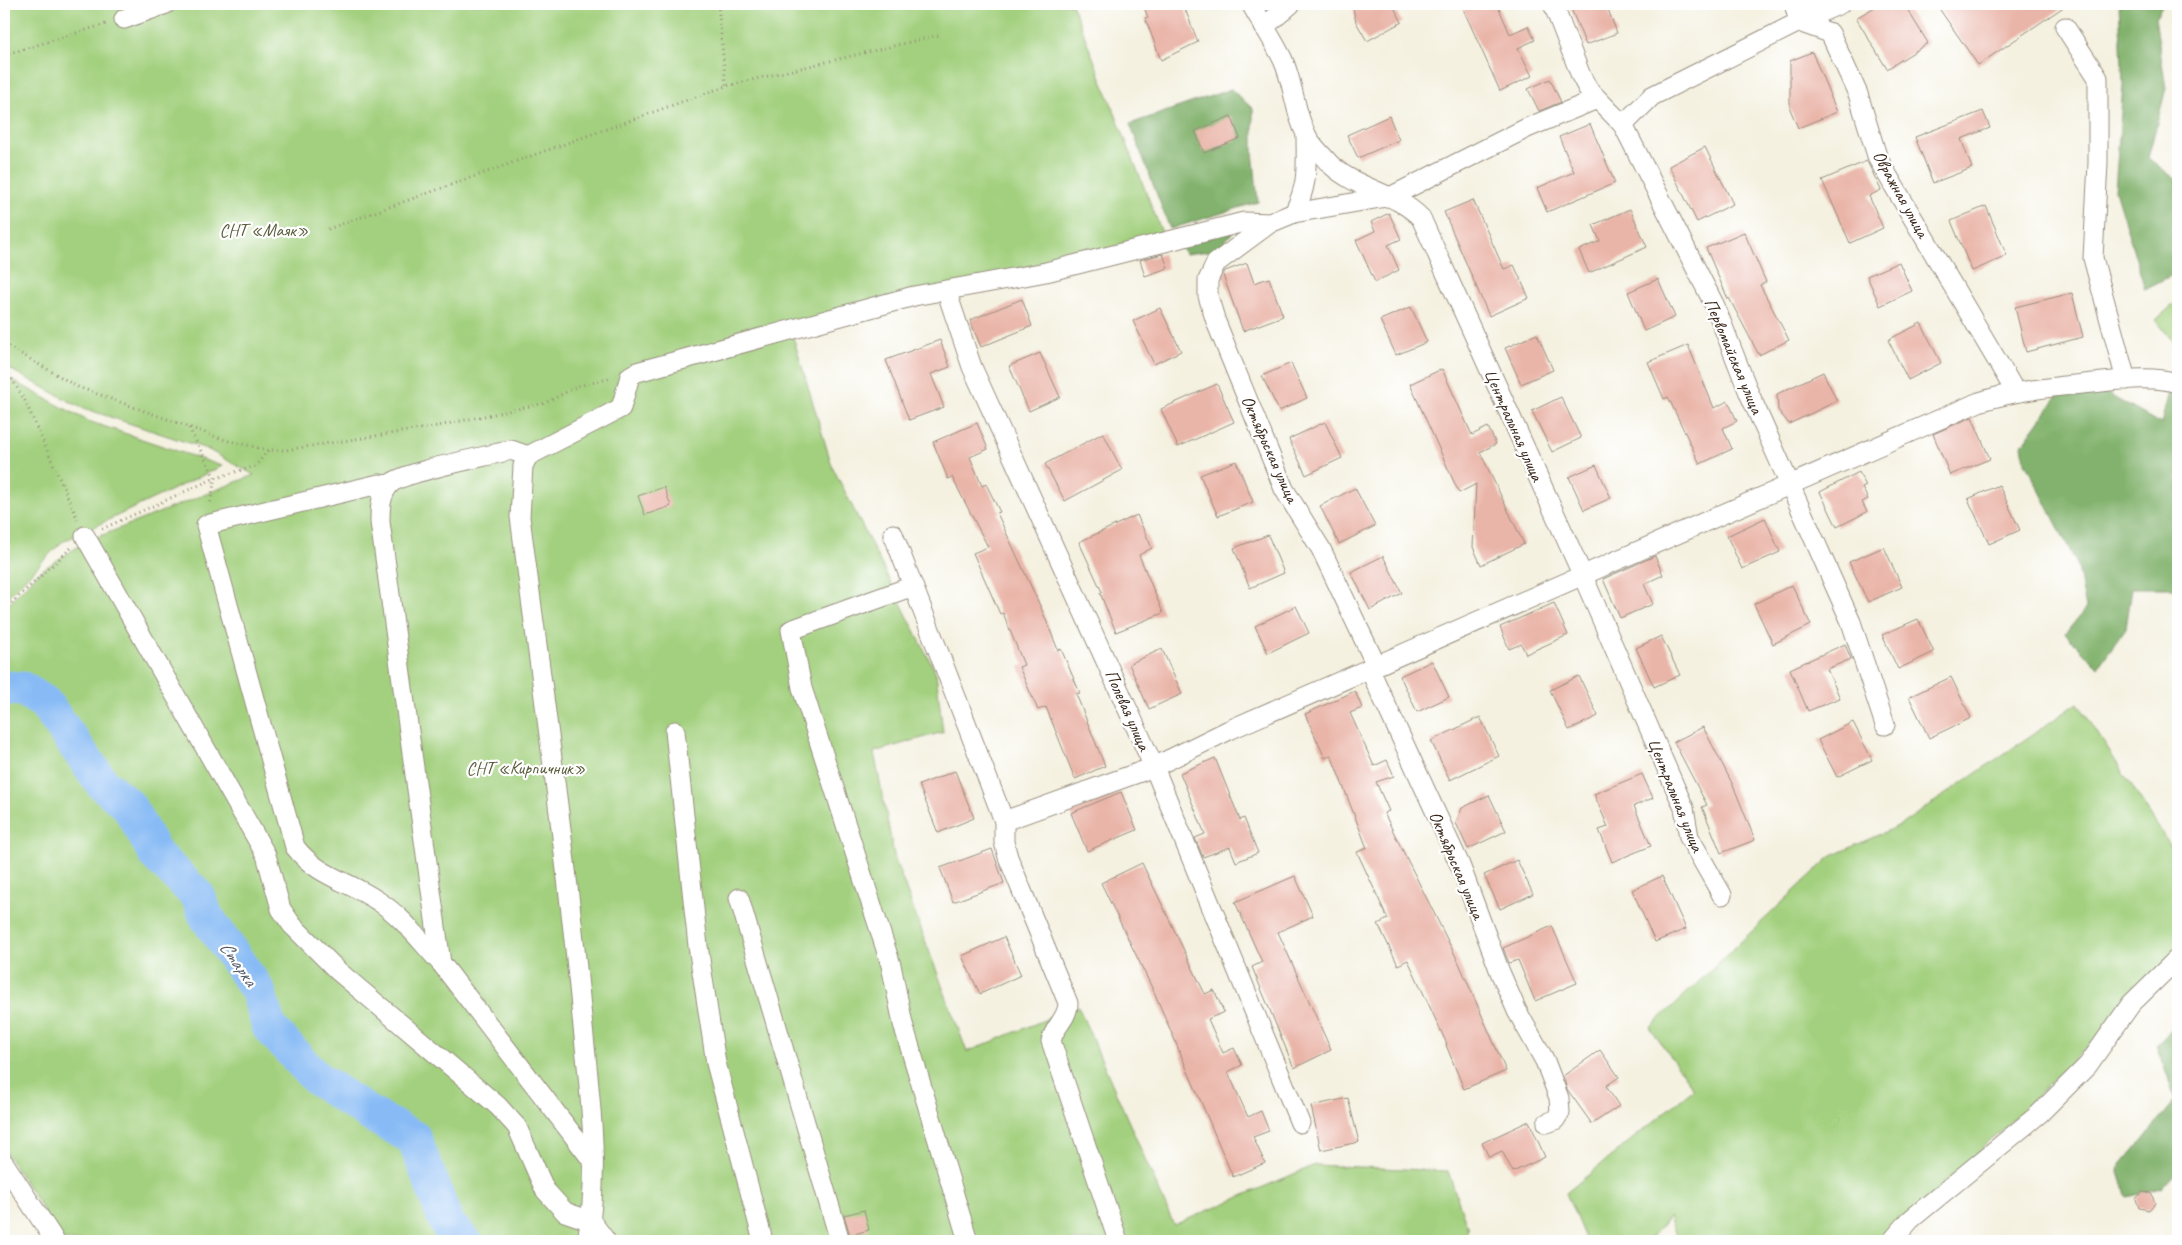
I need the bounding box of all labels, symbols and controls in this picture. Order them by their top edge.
street label: Овражная улица [1868,147,1935,243]
park label: СНТ «Маяк» [220,219,309,241]
street label: Первомайская улица [1700,295,1769,419]
street label: Центральная улица [1479,365,1549,486]
street label: Октябрьская улица [1237,392,1304,507]
street label: Полевая улица [1100,666,1156,755]
street label: Центральная улица [1643,735,1709,856]
park label: СНТ «Кирпичник» [467,757,586,779]
street label: Октябрьская улица [1424,808,1490,924]
water label: Старка [214,936,264,993]

